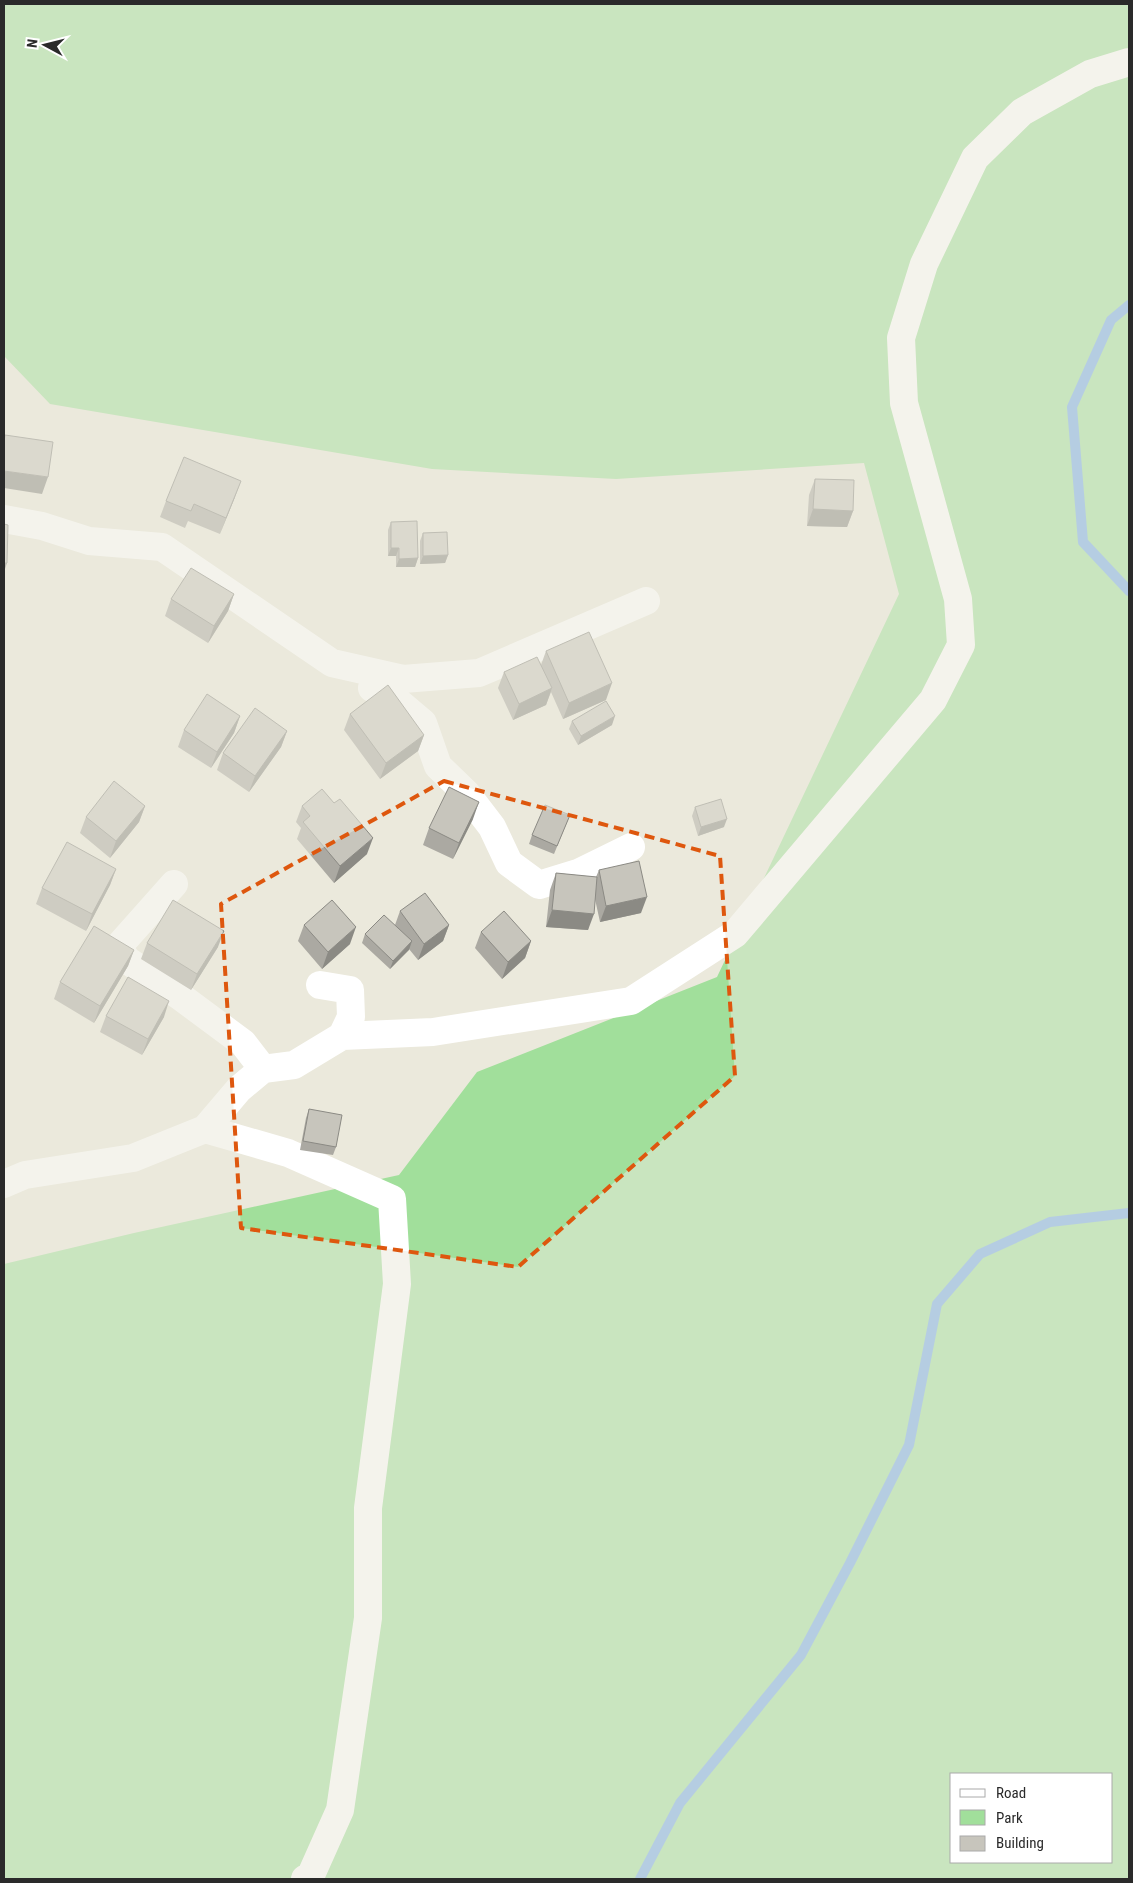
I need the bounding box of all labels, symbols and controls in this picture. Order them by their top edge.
north arrow [20,20,70,70]
text: N [24,38,41,49]
legend [950,1773,1113,1863]
text: Road [996,1784,1026,1802]
text: Park [996,1809,1023,1827]
text: Building [996,1834,1044,1852]

